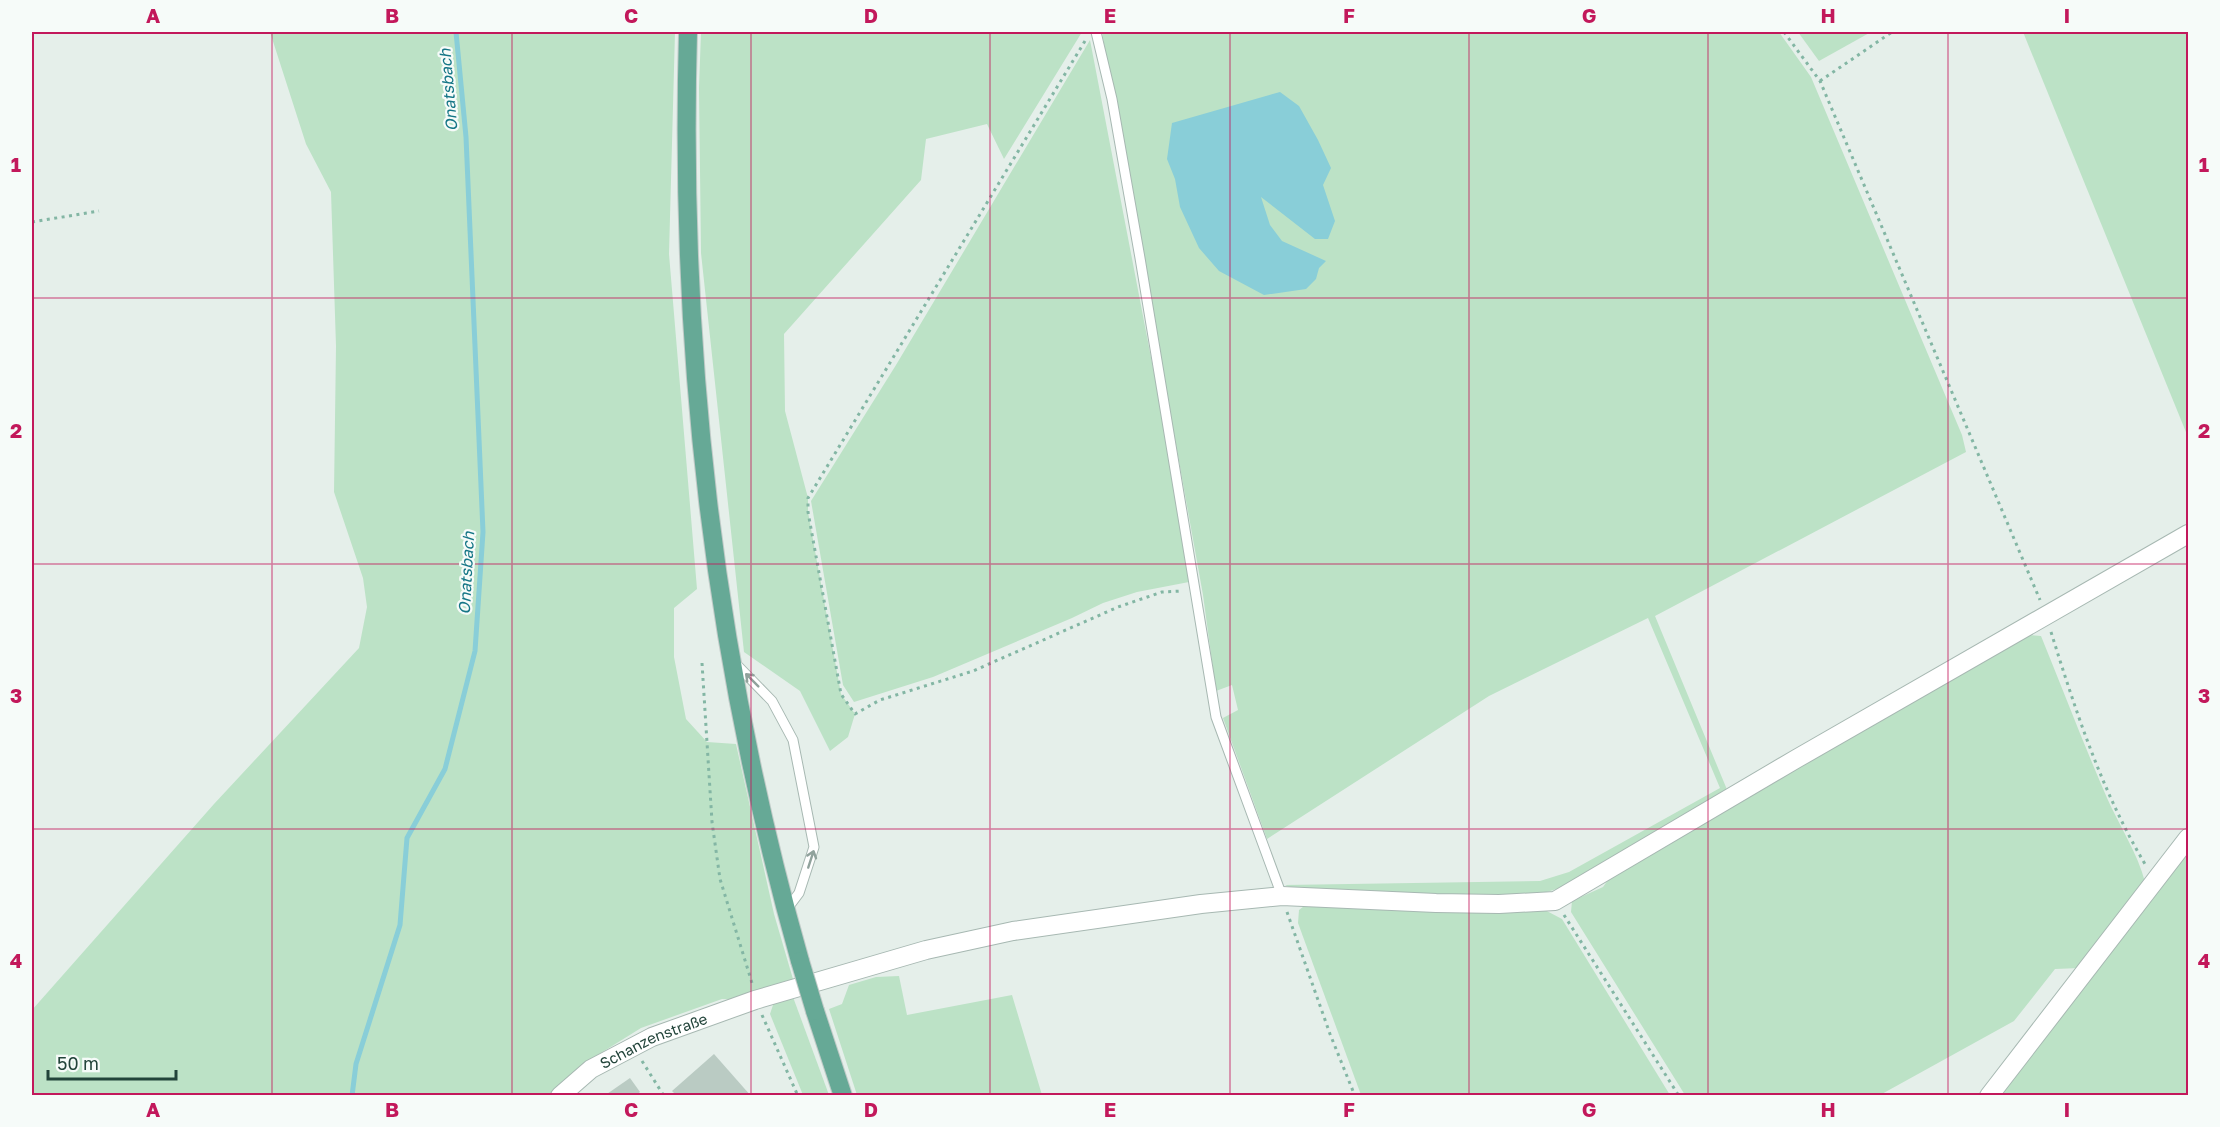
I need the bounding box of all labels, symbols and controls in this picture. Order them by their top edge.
text: A [146,3,160,27]
text: B [385,3,399,27]
text: C [624,3,638,27]
text: D [864,3,878,27]
text: E [1104,3,1116,27]
text: F [1343,3,1355,27]
text: G [1582,3,1596,27]
text: H [1820,3,1836,27]
text: I [2064,3,2070,27]
water label: Onatsbach [434,47,462,132]
text: 1 [11,152,21,176]
text: 1 [2199,152,2209,176]
text: 2 [10,418,22,442]
text: 2 [2198,418,2210,442]
water label: Onatsbach [454,530,478,615]
one-way arrow [744,673,759,688]
text: 3 [10,683,22,707]
text: 3 [2198,683,2210,707]
one-way arrow [806,850,817,869]
text: 4 [10,948,22,972]
text: 4 [2198,948,2210,972]
street label: Schanzenstraße [597,1009,710,1072]
scale bar [48,1043,176,1081]
text: 50 m [57,1052,99,1074]
text: A [146,1097,160,1121]
text: B [385,1097,399,1121]
text: C [624,1097,638,1121]
text: D [864,1097,878,1121]
text: E [1104,1097,1116,1121]
text: F [1343,1097,1355,1121]
text: G [1582,1097,1596,1121]
text: H [1820,1097,1836,1121]
text: I [2064,1097,2070,1121]

